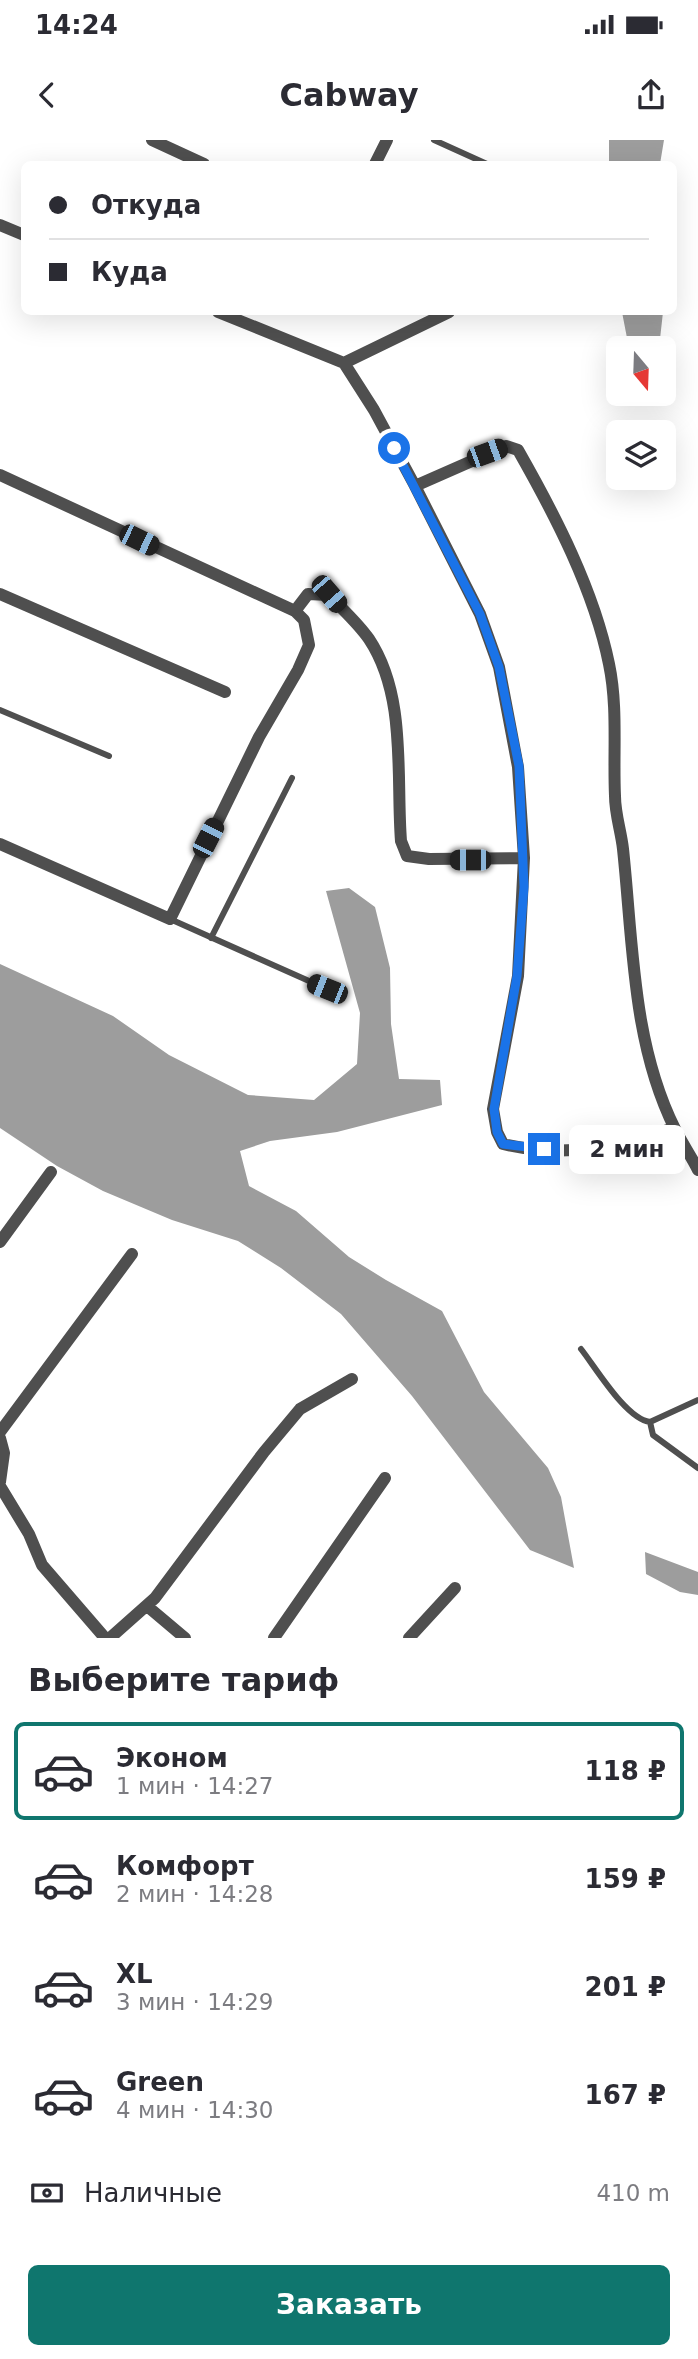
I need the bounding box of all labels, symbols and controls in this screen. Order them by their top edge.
text: 14:24 [35,10,118,40]
icon: back [28,76,66,114]
text: Cabway [279,76,419,114]
icon: share [632,76,670,114]
text: Откуда [91,190,201,220]
text: Куда [91,257,168,287]
north arrow [606,336,676,406]
map controls [606,336,676,490]
button: layers [606,420,676,490]
route start [378,432,410,464]
car [464,436,511,470]
car [116,521,163,559]
car [308,571,351,617]
car [190,815,227,861]
car [450,850,492,871]
car [304,971,351,1007]
callout: 2 мин [568,1124,684,1174]
route end [528,1133,560,1165]
text: 2 мин [590,1136,664,1162]
text: Выберите тариф [28,1661,339,1699]
icon: car [32,1740,95,1803]
text: Эконом [116,1743,228,1773]
text: 118 ₽ [585,1756,666,1786]
text: 1 мин · 14:27 [116,1773,274,1799]
icon: car [32,1848,95,1911]
text: Комфорт [116,1851,254,1881]
text: 159 ₽ [585,1864,666,1894]
text: 2 мин · 14:28 [116,1881,274,1907]
icon: car [32,1956,95,2019]
text: XL [116,1959,153,1989]
text: 201 ₽ [585,1972,666,2002]
text: 3 мин · 14:29 [116,1989,274,2015]
icon: car [32,2064,95,2127]
text: Green [116,2067,204,2097]
text: 167 ₽ [585,2080,666,2110]
text: 4 мин · 14:30 [116,2097,274,2123]
icon: cash [28,2174,66,2212]
text: Наличные [84,2178,222,2208]
text: 410 m [596,2180,670,2206]
button: Заказать [28,2265,670,2345]

